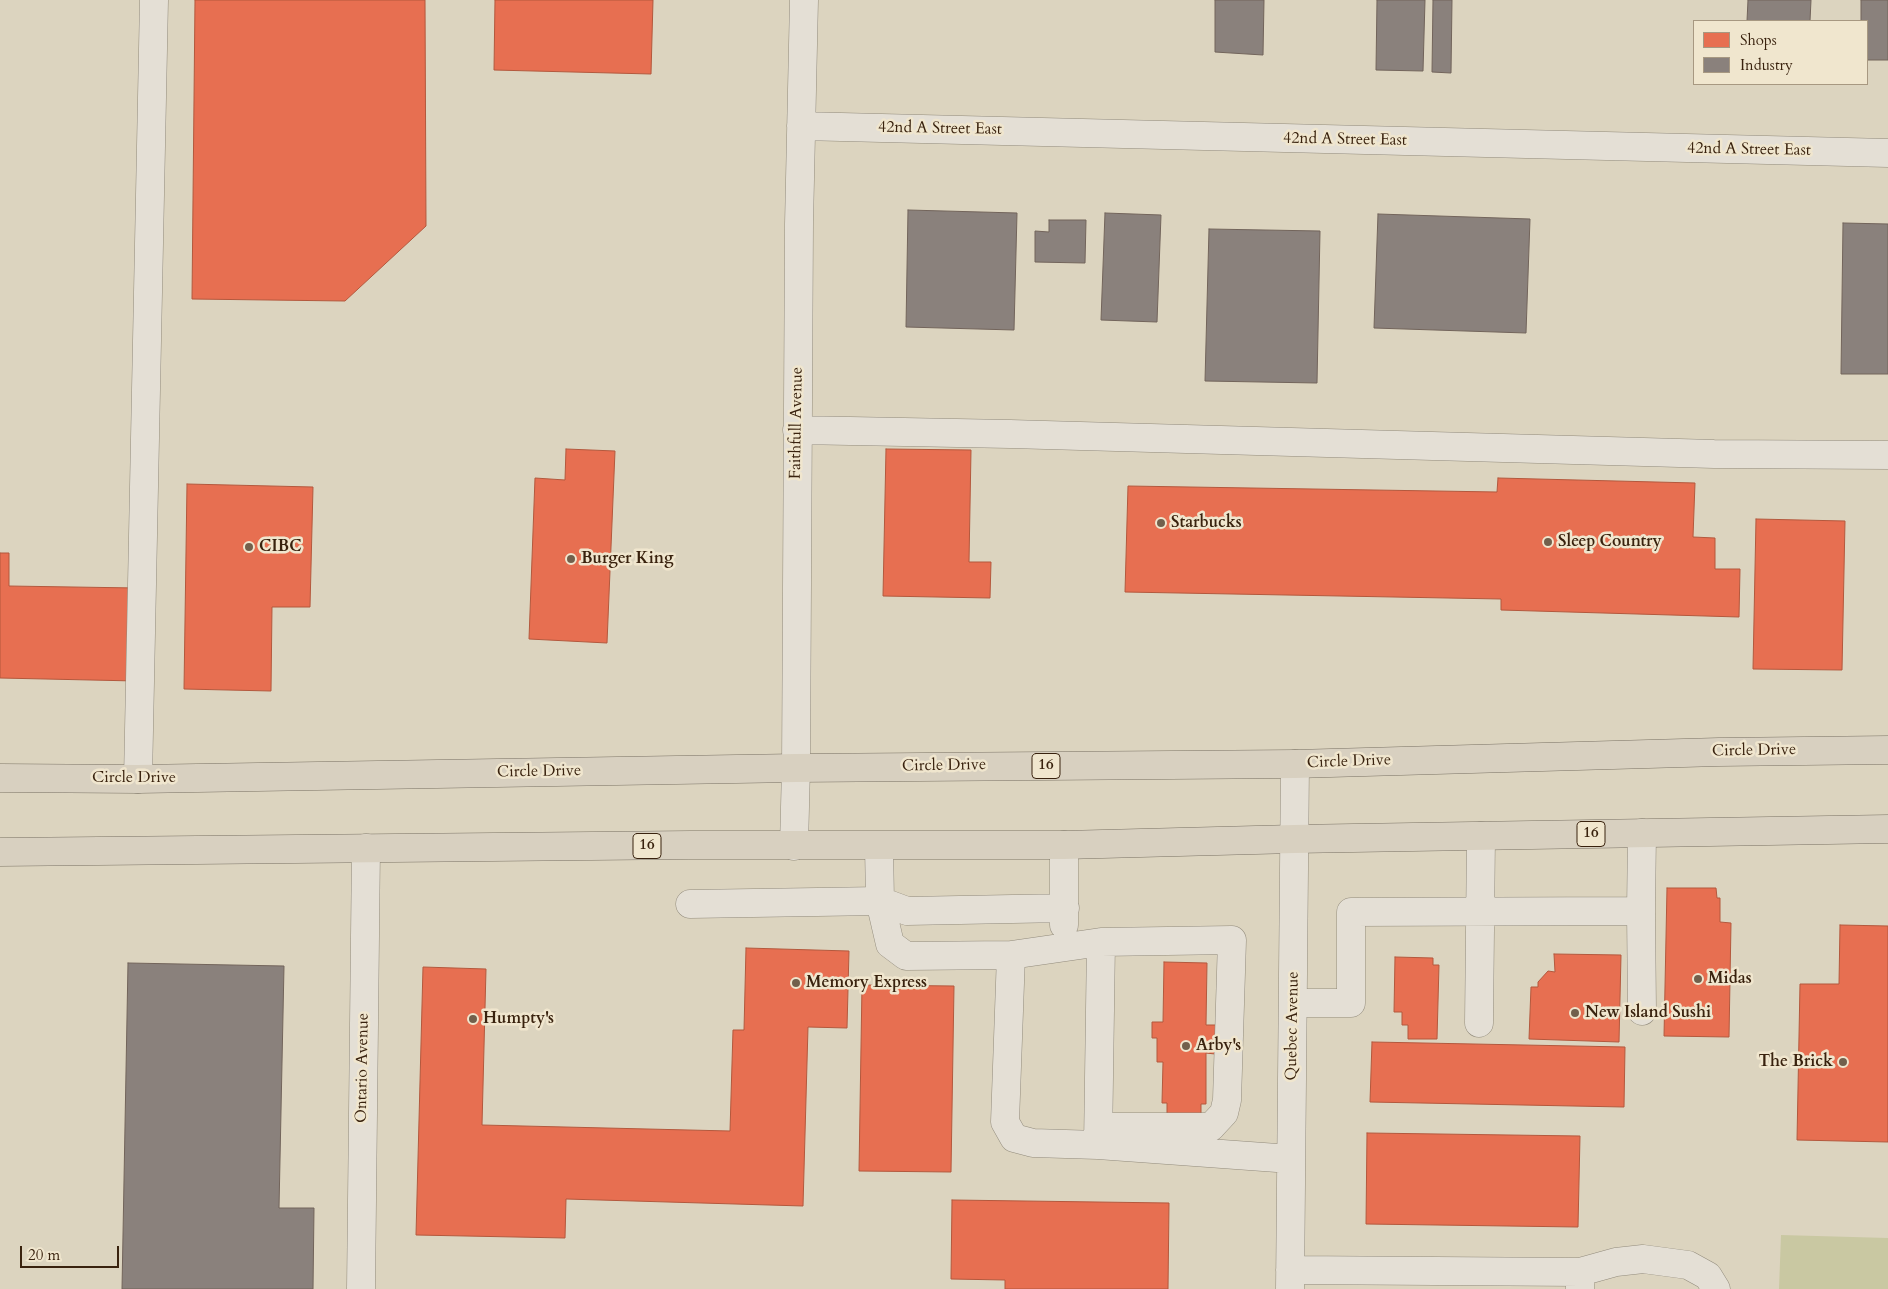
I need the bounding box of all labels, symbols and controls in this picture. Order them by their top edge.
legend [1693,20,1868,85]
text: Shops [1740,30,1777,50]
text: Industry [1740,55,1793,75]
street label: 42nd A Street East [878,118,1002,140]
street label: 42nd A Street East [1283,129,1407,151]
street label: 42nd A Street East [1687,139,1811,161]
street label: Faithfull Avenue [786,367,808,479]
place label: Starbucks [1171,513,1242,533]
marker: Starbucks [1155,517,1167,529]
place label: Sleep Country [1558,532,1662,552]
marker: Sleep Country [1542,536,1554,548]
place label: CIBC [259,537,302,557]
marker: CIBC [243,541,255,553]
place label: Burger King [581,549,674,569]
marker: Burger King [565,553,577,565]
street label: Circle Drive [1712,741,1796,761]
street label: Circle Drive [1307,751,1391,773]
road number: 16 [1032,754,1060,778]
street label: Circle Drive [902,756,986,776]
street label: Circle Drive [497,762,581,782]
street label: Circle Drive [92,768,176,788]
road number: 16 [1577,822,1605,846]
road number: 16 [633,834,661,858]
place label: Midas [1708,969,1752,989]
street label: Quebec Avenue [1282,971,1304,1081]
place label: Memory Express [806,973,927,993]
marker: Midas [1692,973,1704,985]
marker: Memory Express [790,977,802,989]
place label: New Island Sushi [1585,1003,1711,1023]
marker: New Island Sushi [1569,1007,1581,1019]
place label: Humpty's [483,1009,554,1029]
street label: Ontario Avenue [352,1013,374,1123]
marker: Humpty's [467,1013,479,1025]
place label: Arby's [1196,1036,1241,1056]
marker: Arby's [1180,1040,1192,1052]
place label: The Brick [1759,1052,1833,1072]
marker: The Brick [1837,1056,1849,1068]
scale bar [22,1236,121,1268]
text: 20 m [28,1245,60,1265]

